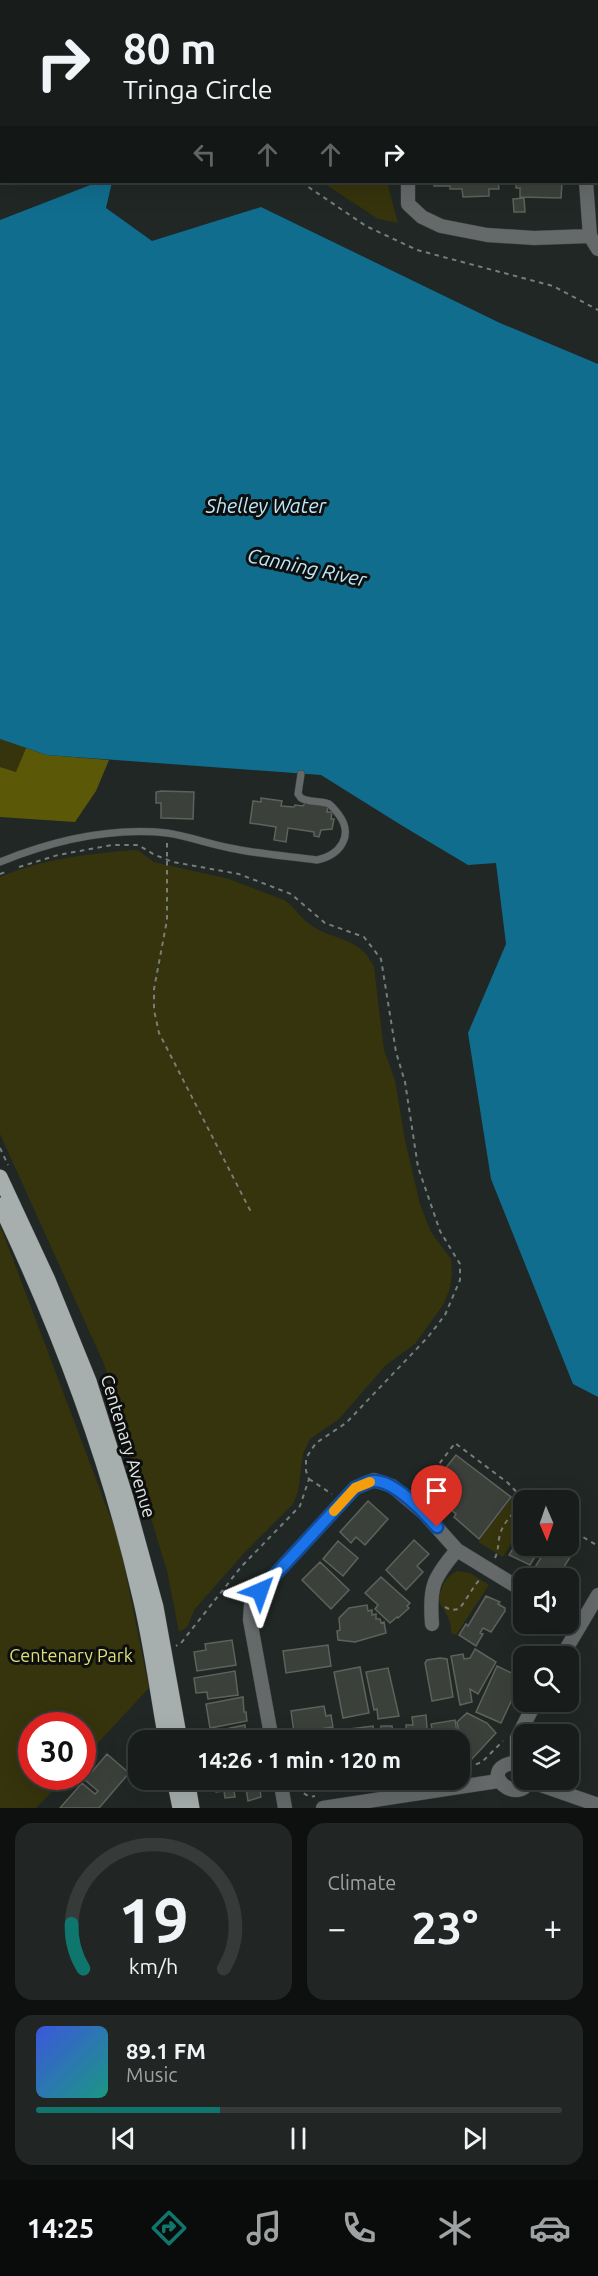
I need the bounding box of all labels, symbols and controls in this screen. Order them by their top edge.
icon: right [24,24,102,102]
text: 80 m [123,25,217,72]
text: Tringa Circle [123,74,273,104]
icon: left [188,138,221,171]
icon: ahead [251,138,284,171]
icon: ahead [314,138,347,171]
icon: right [377,138,410,171]
water label: Shelley Water [205,494,328,517]
water label: Canning River [245,543,370,591]
street label: Centenary Avenue [98,1372,160,1520]
pin [411,1465,462,1527]
icon: arrive [420,1474,453,1507]
north arrow [513,1490,579,1556]
map controls [513,1490,579,1790]
position arrow [228,1559,292,1623]
button: sound [513,1568,579,1634]
park label: Centenary Park [9,1645,133,1665]
button: search [513,1646,579,1712]
speed limit sign: 30 [18,1712,96,1790]
button: layers [513,1724,579,1790]
text: 14:26 · 1 min · 120 m [197,1747,401,1772]
text: Climate [328,1871,396,1894]
text: 19 [118,1885,188,1955]
text: 23° [411,1902,478,1953]
text: − [328,1909,346,1946]
text: + [543,1909,562,1946]
text: km/h [128,1954,178,1978]
text: 89.1 FM [126,2038,206,2063]
text: Music [126,2063,178,2086]
icon: previous [107,2122,140,2155]
icon: pause [282,2122,315,2155]
icon: next [458,2122,491,2155]
icon: directions [148,2207,190,2249]
icon: music [243,2207,285,2249]
icon: phone [338,2207,380,2249]
icon: climate [434,2207,476,2249]
icon: car [529,2207,571,2249]
text: 14:25 [27,2213,94,2243]

